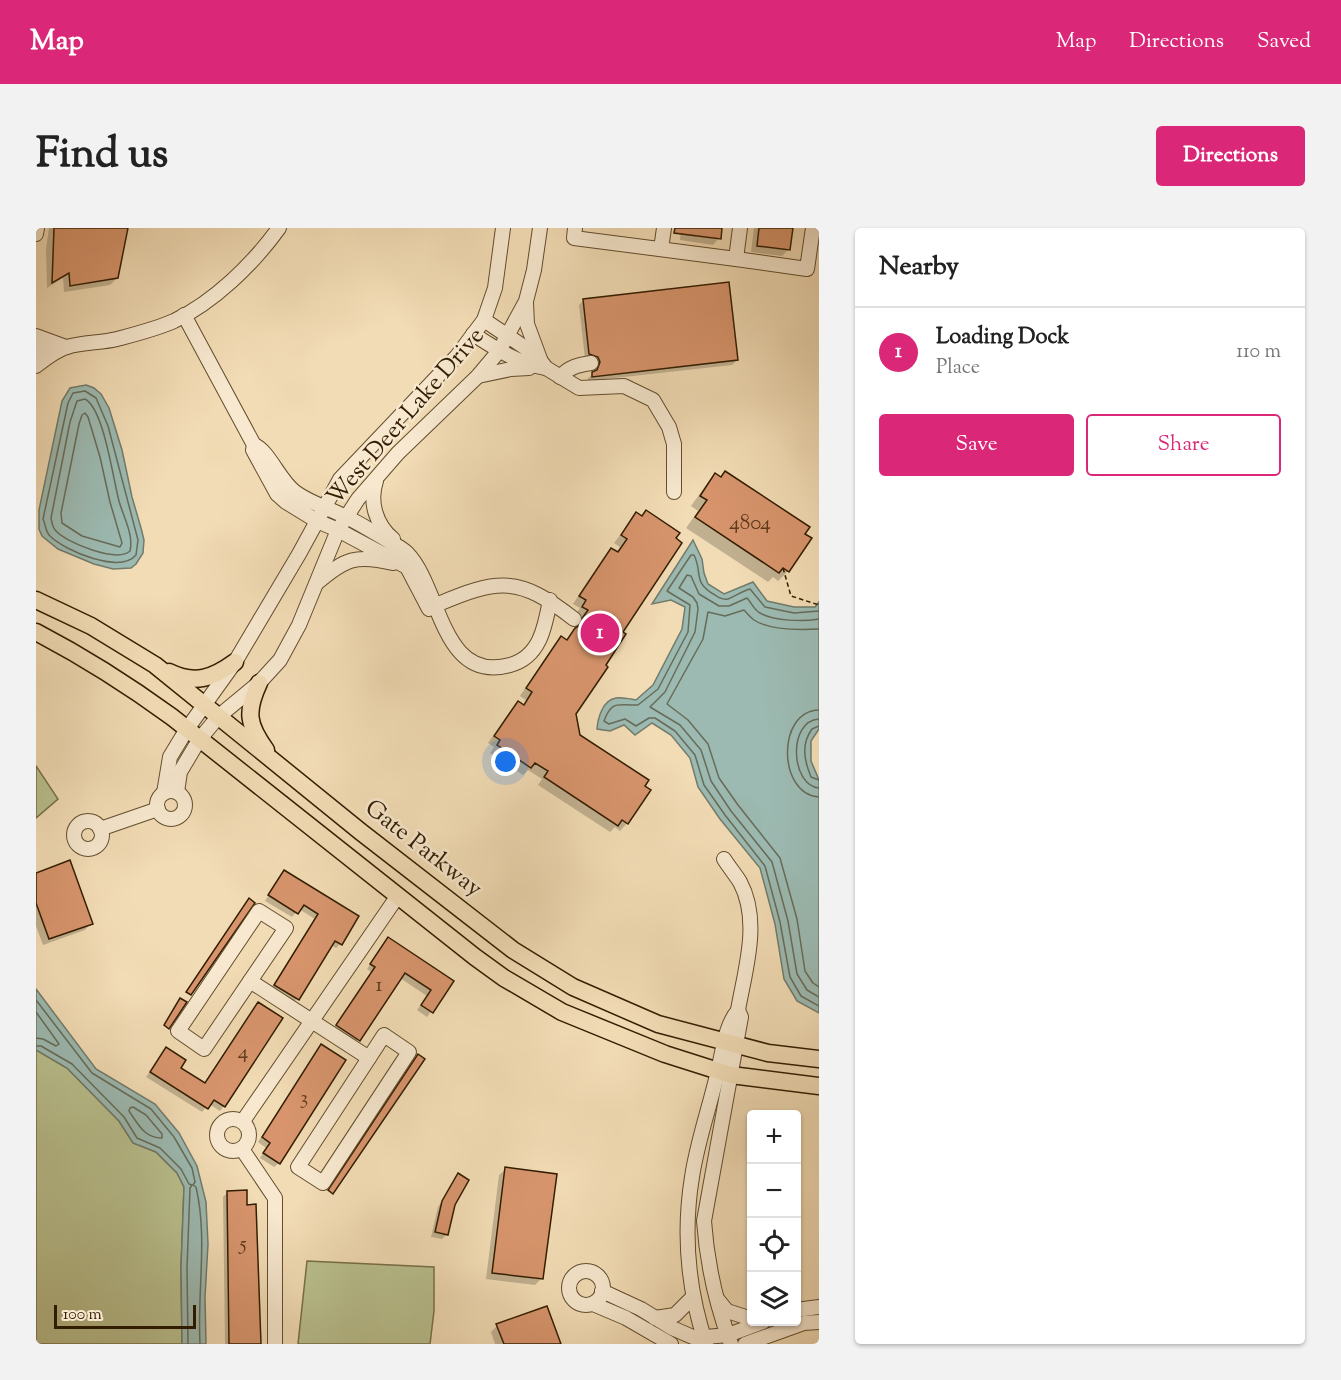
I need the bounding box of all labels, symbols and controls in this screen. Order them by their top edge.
text: Map [30,22,84,62]
text: Map [1056,27,1096,57]
text: Directions [1129,27,1224,57]
text: Saved [1257,27,1311,57]
text: Find us [36,126,168,186]
button: Directions [1156,126,1305,186]
text: Nearby [879,249,959,286]
street label: West Deer Lake Drive [319,321,493,513]
text: Loading Dock [936,322,1069,354]
text: 1 [895,338,902,367]
text: 110 m [1236,338,1281,367]
text: Place [936,354,980,383]
button: Save [879,414,1074,476]
button: Share [1086,414,1281,476]
house number: 4804 [729,509,771,539]
pin: 1 [580,610,620,656]
your location [491,747,520,776]
street label: Gate Parkway [357,792,489,906]
house number: 1 [375,971,383,1001]
house number: 4 [238,1038,248,1068]
house number: 3 [300,1084,308,1114]
map controls [747,1110,801,1326]
button: + [747,1110,801,1164]
button: − [747,1164,801,1218]
button: locate [747,1218,801,1272]
house number: 5 [238,1230,247,1260]
button: layers [747,1272,801,1326]
scale bar [54,1302,196,1330]
text: 100 m [63,1304,102,1327]

